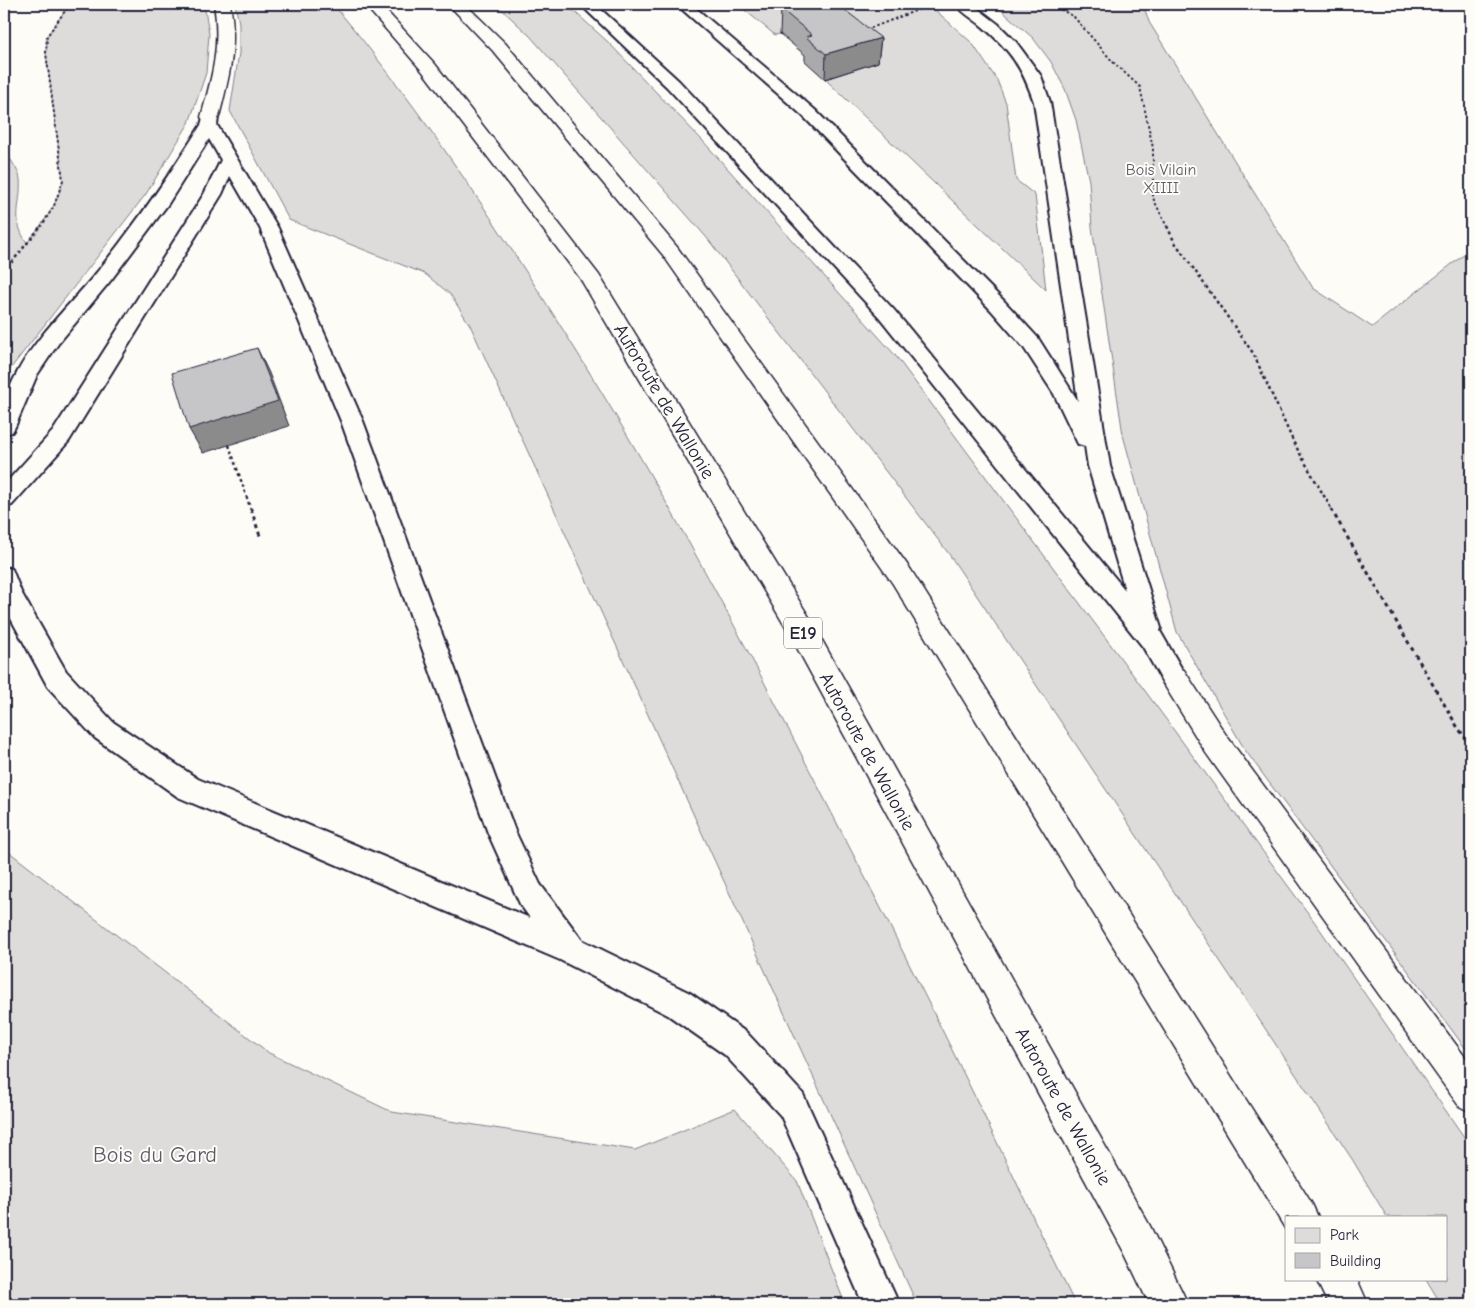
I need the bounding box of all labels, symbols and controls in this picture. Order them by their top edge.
park label: Bois Vilain XIIII [1126,161,1196,197]
street label: Autoroute de Wallonie [609,320,719,483]
road number: E19 [784,618,822,648]
street label: Autoroute de Wallonie [815,669,920,834]
street label: Autoroute de Wallonie [1011,1024,1116,1189]
park label: Bois du Gard [93,1142,217,1168]
legend [1285,1216,1448,1280]
text: Park [1330,1226,1359,1244]
text: Building [1330,1252,1381,1270]

